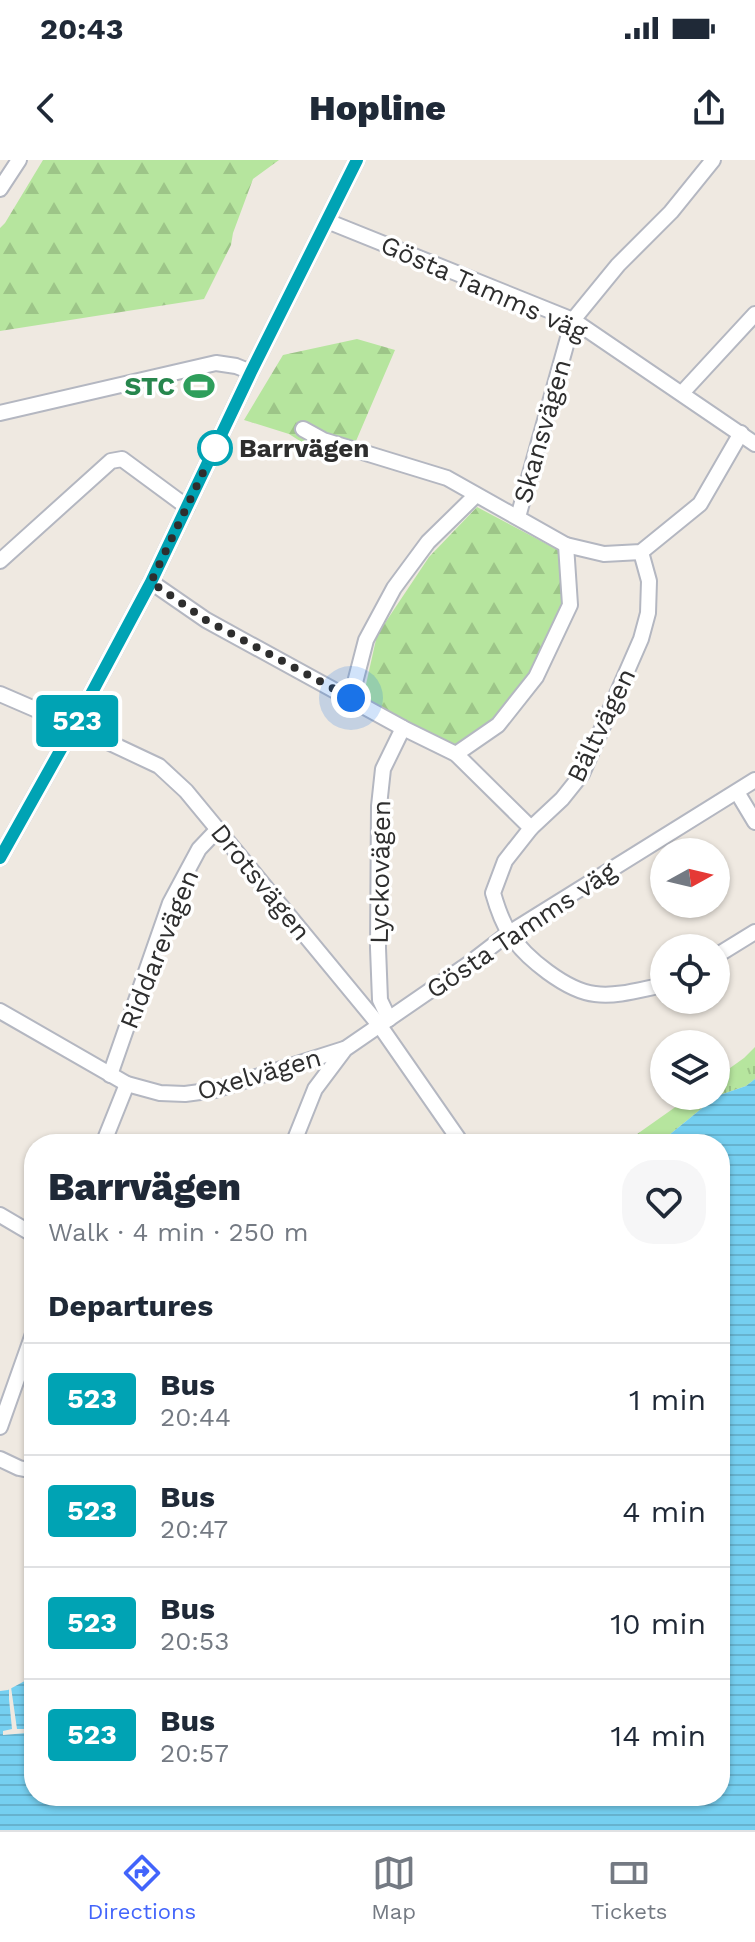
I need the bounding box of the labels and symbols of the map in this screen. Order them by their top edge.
street label: Gösta Tamms väg [376,229,592,347]
street label: Skansvägen [507,356,577,506]
sports icon: STC [182,369,216,403]
place label: STC [125,371,175,401]
marker: Barrvägen [198,431,232,465]
place label: Barrvägen [239,433,369,463]
street label: Bältvägen [561,663,641,787]
your location [331,678,371,718]
line badge: 523 [31,695,123,747]
street label: Lyckovägen [364,800,396,944]
street label: Drotsvägen [205,818,317,946]
north arrow [650,838,730,918]
street label: Gösta Tamms väg [420,855,622,1005]
street label: Riddarevägen [113,865,205,1033]
street label: Oxelvägen [194,1042,324,1106]

